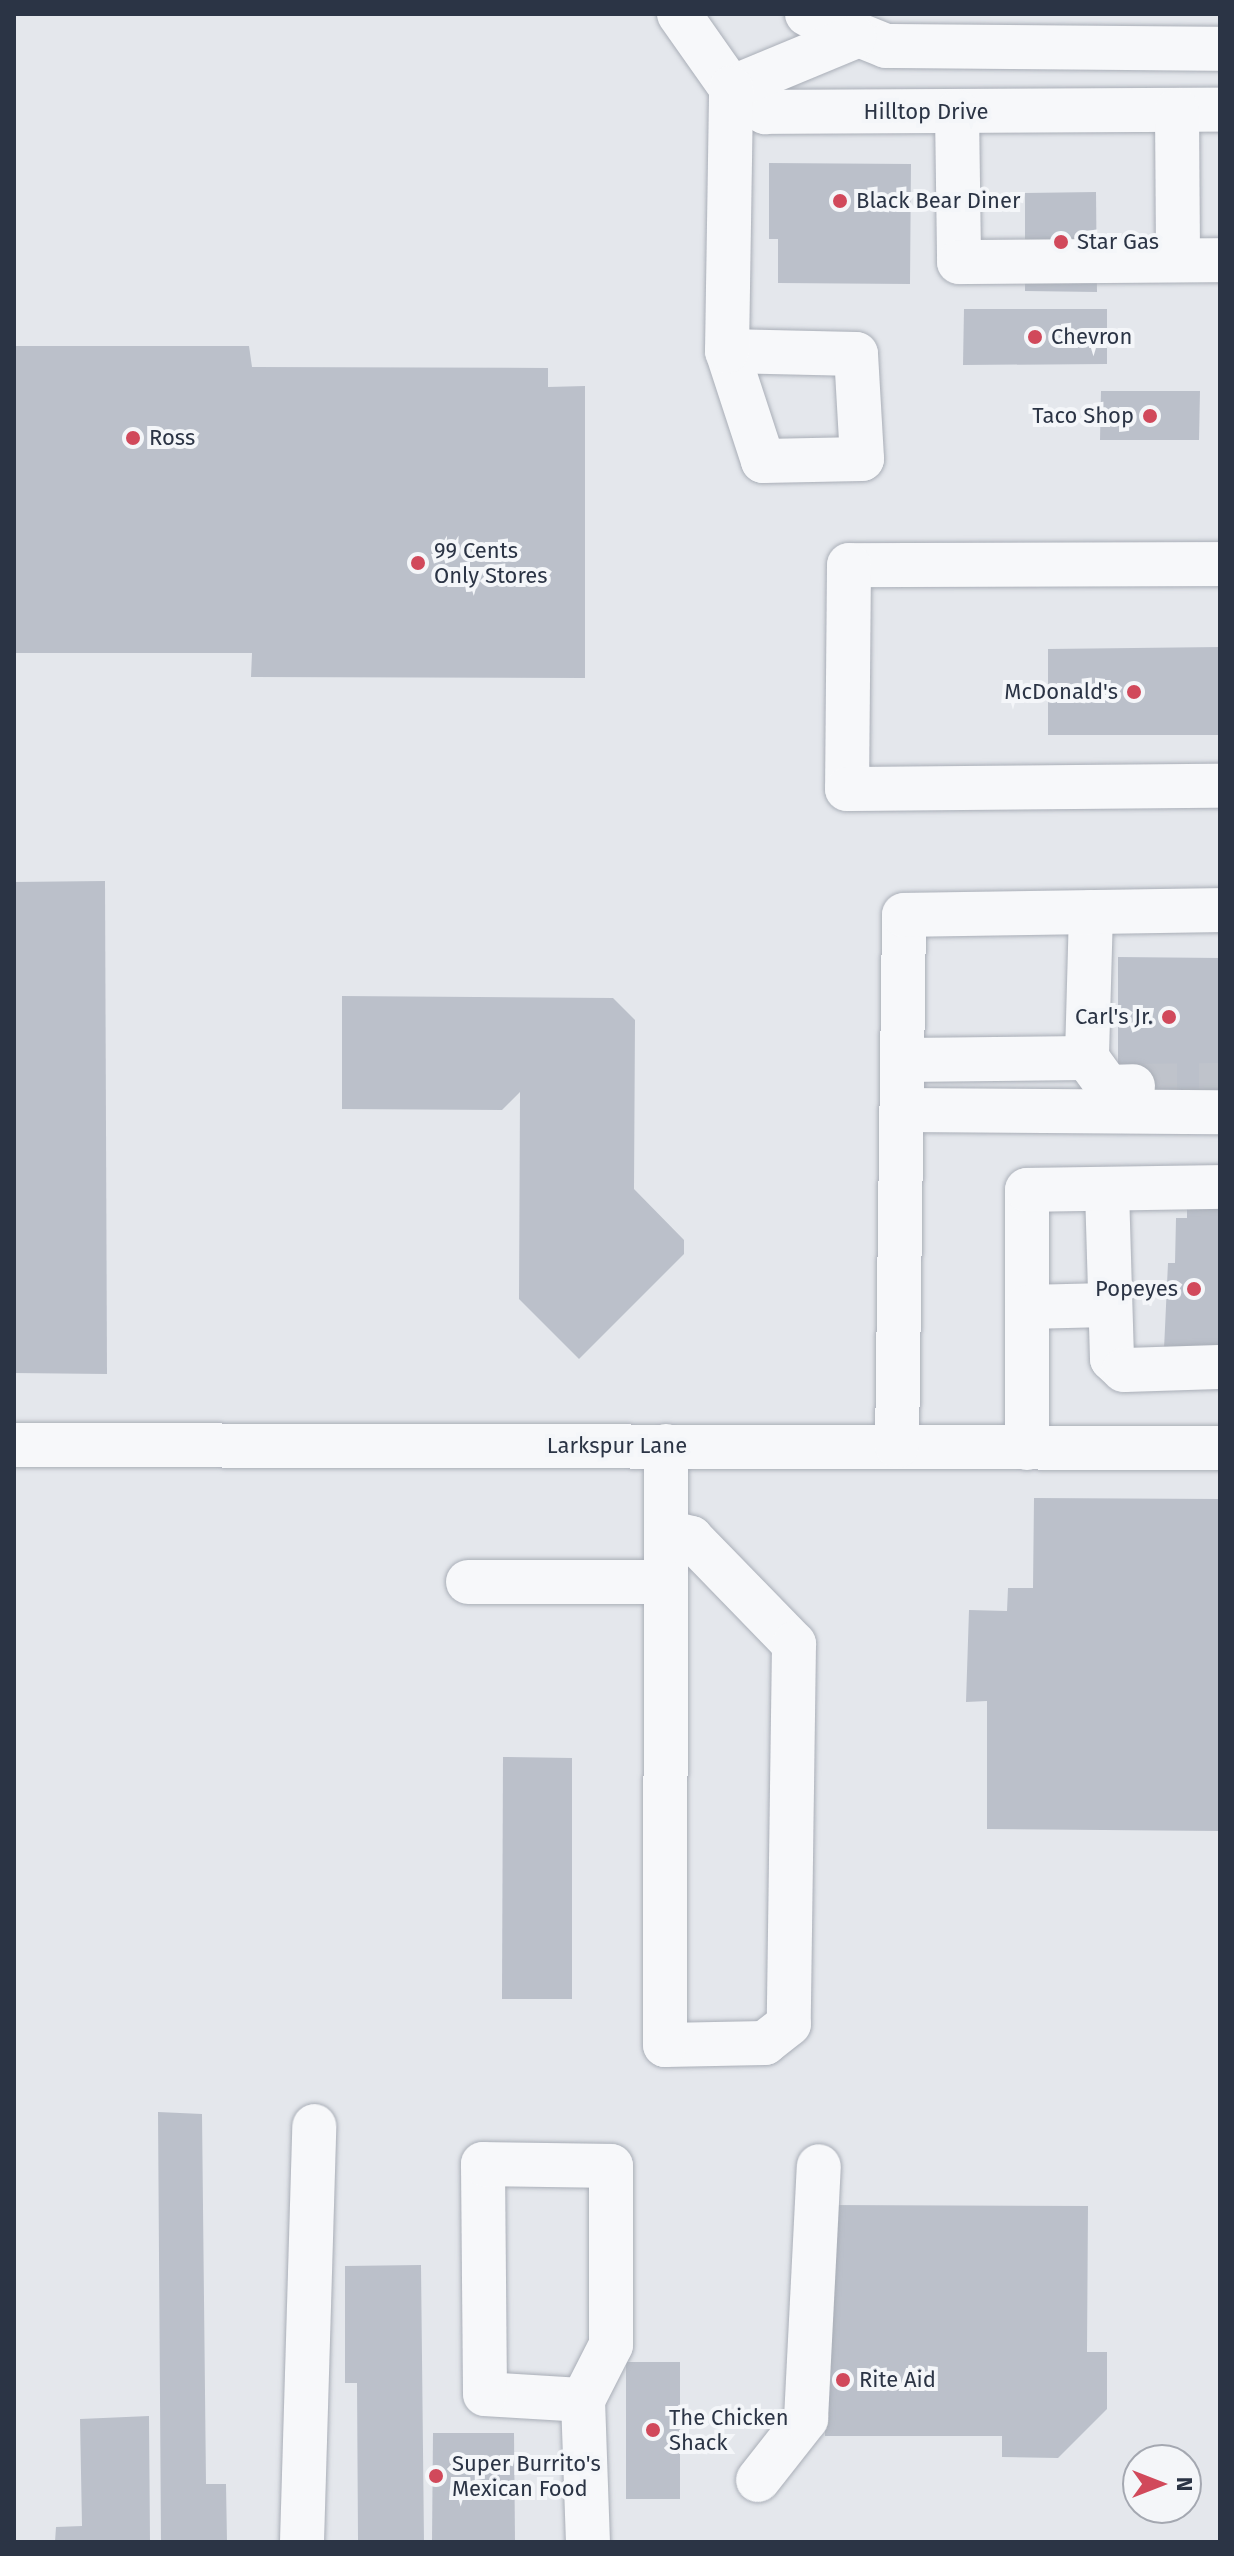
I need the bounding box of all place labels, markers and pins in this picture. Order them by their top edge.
place label: Black Bear Diner [856,188,1020,214]
marker: Black Bear Diner [831,192,849,210]
place label: Star Gas [1077,229,1159,255]
marker: Star Gas [1052,233,1070,251]
place label: Chevron [1051,324,1132,350]
marker: Chevron [1026,328,1044,346]
place label: Taco Shop [1032,403,1134,429]
marker: Taco Shop [1141,407,1159,425]
place label: Ross [149,425,195,451]
marker: Ross [124,429,142,447]
place label: 99 Cents Only Stores [434,537,548,588]
marker: 99 Cents Only Stores [409,554,427,572]
place label: McDonald's [1004,679,1118,705]
marker: McDonald's [1125,683,1143,701]
place label: Carl's Jr. [1075,1004,1153,1030]
marker: Carl's Jr. [1160,1008,1178,1026]
place label: Popeyes [1095,1276,1178,1302]
marker: Popeyes [1185,1280,1203,1298]
place label: Rite Aid [859,2367,936,2393]
marker: Rite Aid [834,2371,852,2389]
place label: The Chicken Shack [669,2404,789,2456]
marker: The Chicken Shack [644,2421,662,2439]
place label: Super Burrito's Mexican Food [452,2450,601,2502]
marker: Super Burrito's Mexican Food [427,2467,445,2485]

